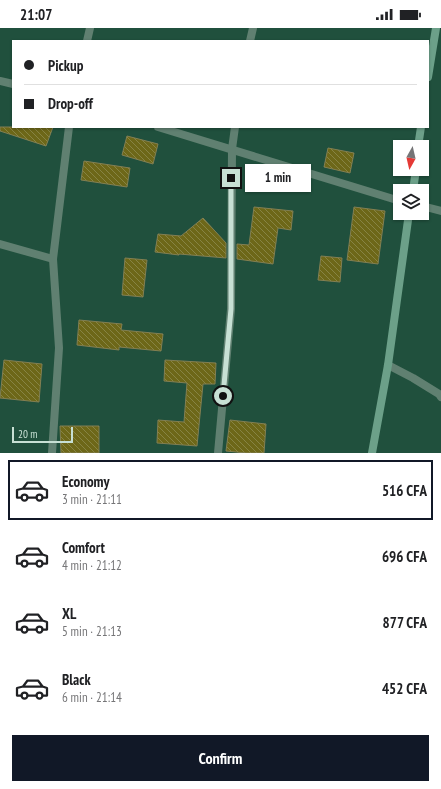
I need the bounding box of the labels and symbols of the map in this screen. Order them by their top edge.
north arrow [393,140,429,176]
callout: 1 min [245,164,311,192]
route end [222,169,240,187]
route start [214,387,232,405]
scale bar [12,425,73,444]

